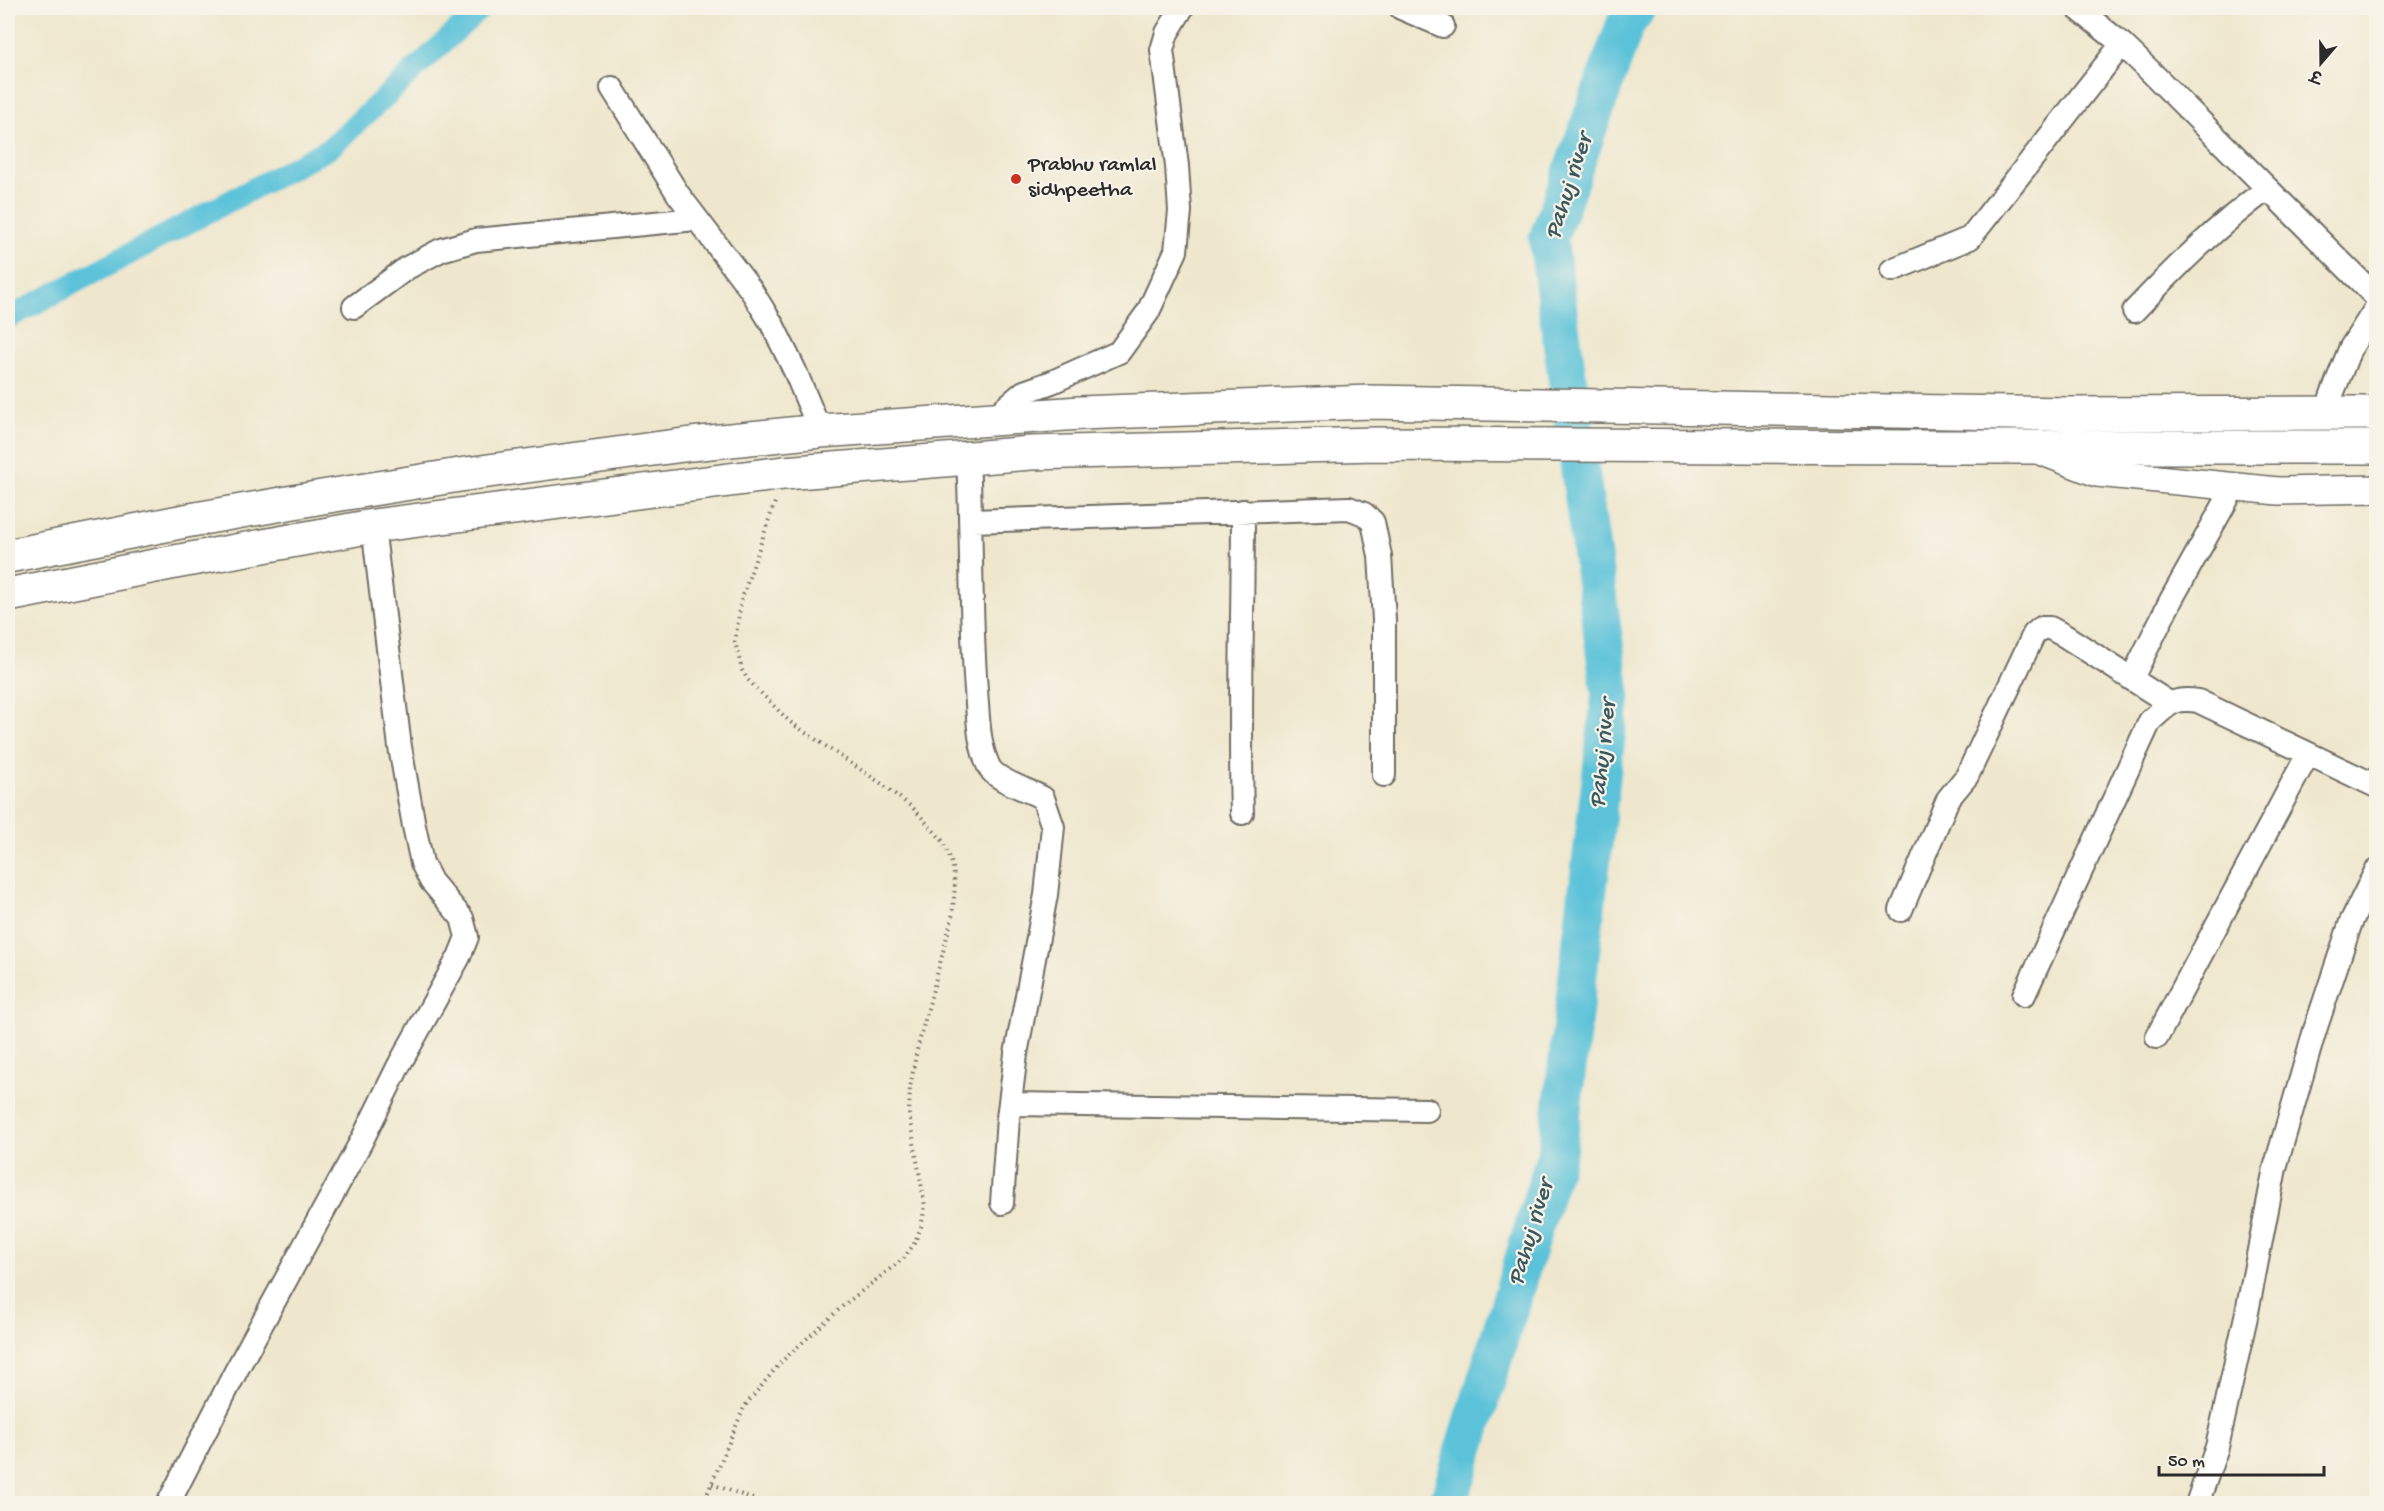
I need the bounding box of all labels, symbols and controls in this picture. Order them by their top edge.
north arrow [2291,33,2351,93]
text: उ [2308,63,2327,85]
water label: Pahuj river [1539,127,1602,243]
place label: Prabhu ramlal sidhpeetha [1027,153,1157,204]
marker: Prabhu ramlal sidhpeetha [1009,172,1023,186]
water label: Pahuj river [1584,694,1625,809]
water label: Pahuj river [1502,1173,1563,1289]
scale bar [2159,1439,2324,1477]
text: 50 m [2168,1452,2205,1473]

